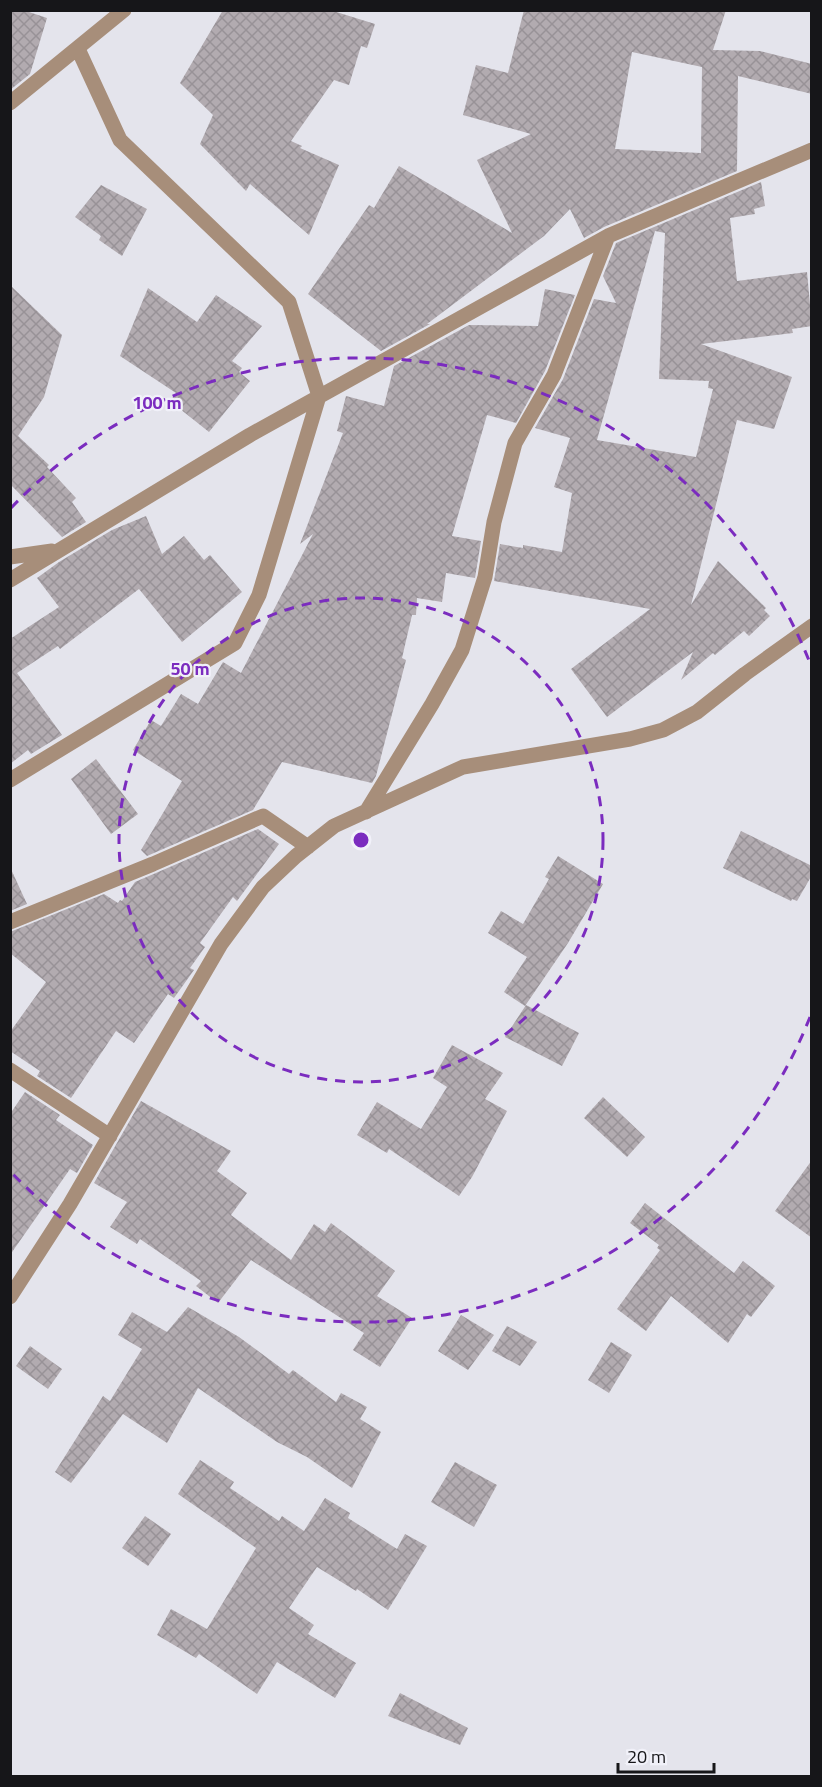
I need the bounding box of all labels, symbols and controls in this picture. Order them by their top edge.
text: 100 m [132,389,182,416]
text: 50 m [170,655,210,682]
centre of rings [351,830,371,850]
scale bar [618,1736,714,1774]
text: 20 m [627,1743,666,1770]

